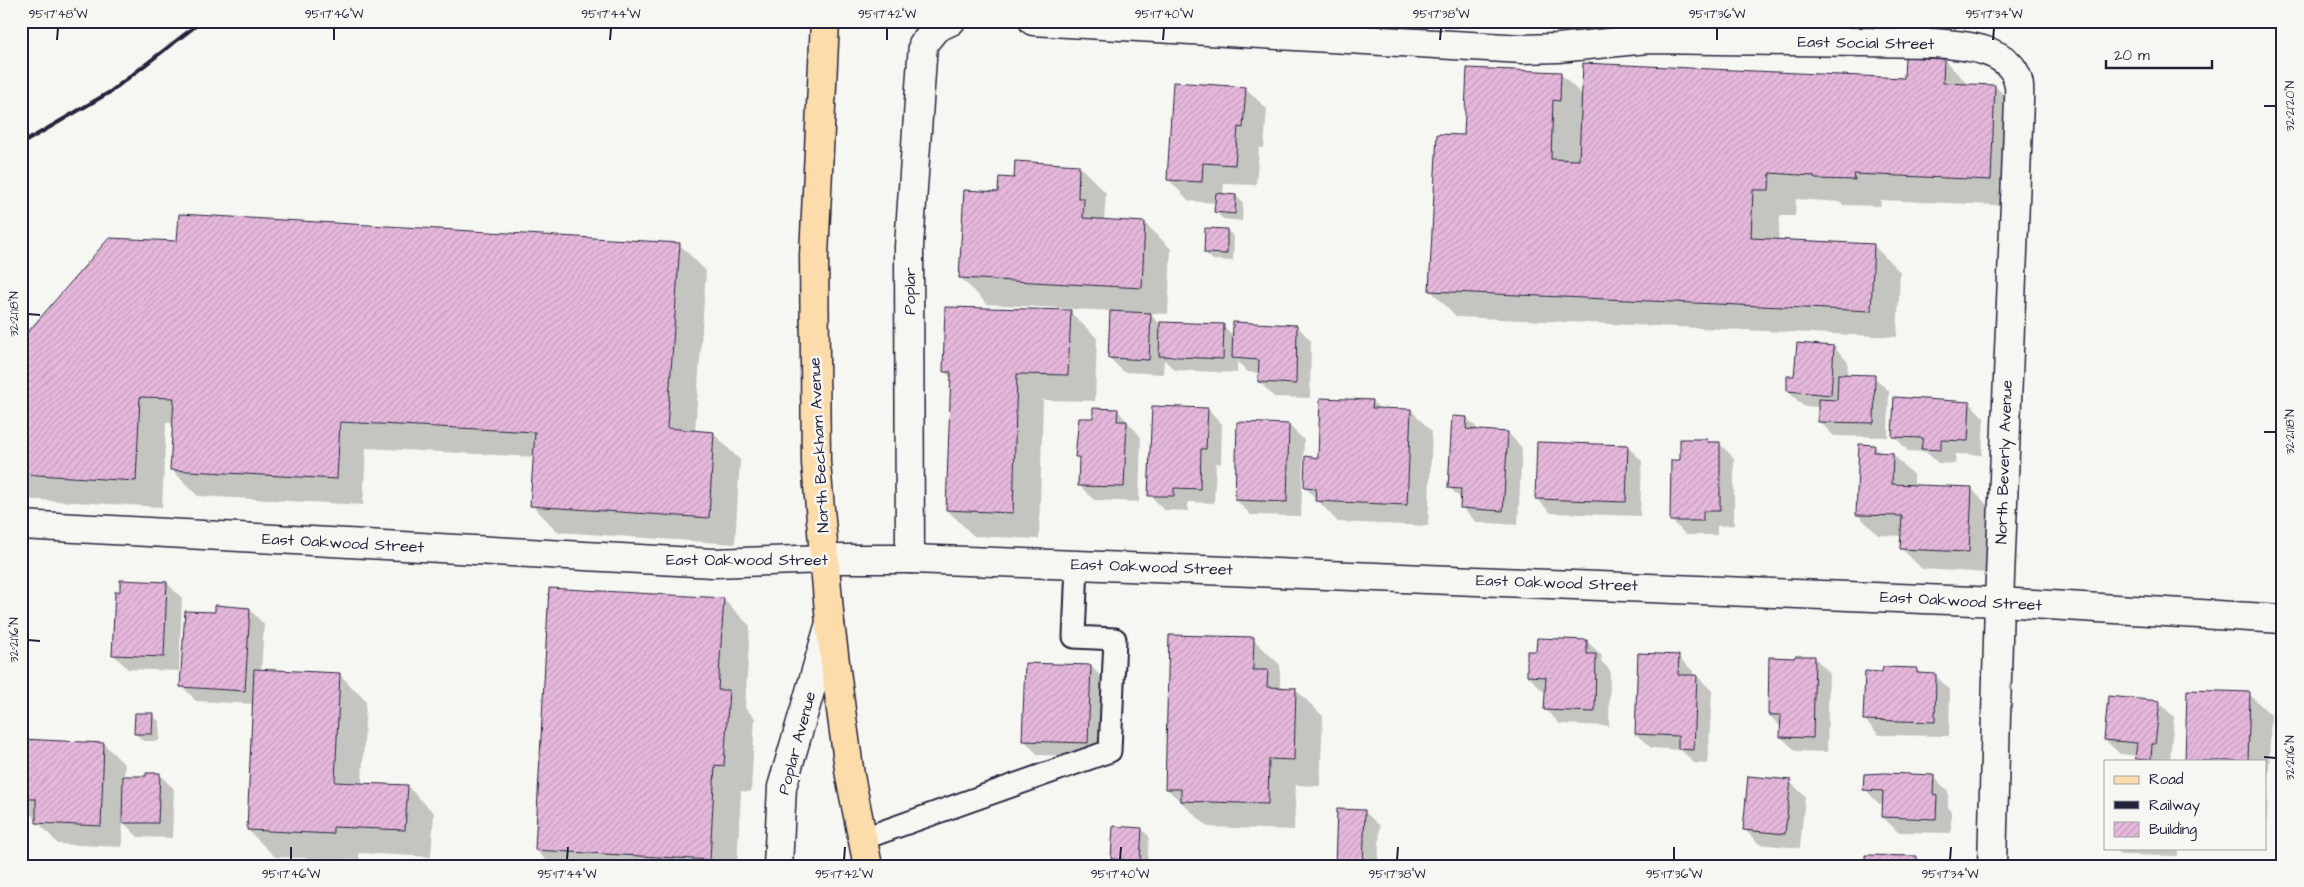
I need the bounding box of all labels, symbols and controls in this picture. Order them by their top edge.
text: 95°17'48"W [29,6,88,23]
text: 95°17'46"W [305,6,364,23]
text: 95°17'44"W [581,6,641,23]
text: 95°17'42"W [858,6,917,23]
text: 95°17'40"W [1135,6,1194,23]
text: 95°17'38"W [1413,6,1470,23]
text: 95°17'36"W [1689,6,1746,23]
text: 95°17'34"W [1965,6,2023,23]
street label: East Social Street [1797,31,1935,55]
scale bar [2106,38,2213,70]
text: 20 m [2114,45,2150,66]
text: 32°21'20"N [2282,80,2299,131]
street label: Poplar [899,267,921,315]
text: 32°21'18"N [6,291,23,337]
street label: North Beckham Avenue [803,356,835,533]
street label: North Beverly Avenue [1990,379,2019,544]
text: 32°21'18"N [2282,409,2299,455]
street label: East Oakwood Street [261,528,425,558]
street label: East Oakwood Street [666,549,829,571]
street label: East Oakwood Street [1071,553,1234,581]
street label: East Oakwood Street [1476,569,1639,597]
street label: East Oakwood Street [1879,586,2043,616]
text: 32°21'16"N [6,617,23,663]
street label: Poplar Avenue [773,689,821,797]
text: 32°21'16"N [2282,735,2299,781]
legend [2104,760,2266,850]
text: Road [2149,769,2184,790]
text: Railway [2149,795,2200,817]
text: Building [2149,819,2197,841]
text: 95°17'46"W [262,866,321,883]
text: 95°17'44"W [537,866,597,883]
text: 95°17'42"W [815,866,874,883]
text: 95°17'40"W [1091,866,1150,883]
text: 95°17'38"W [1369,866,1426,883]
text: 95°17'36"W [1646,866,1703,883]
text: 95°17'34"W [1921,866,1979,883]

